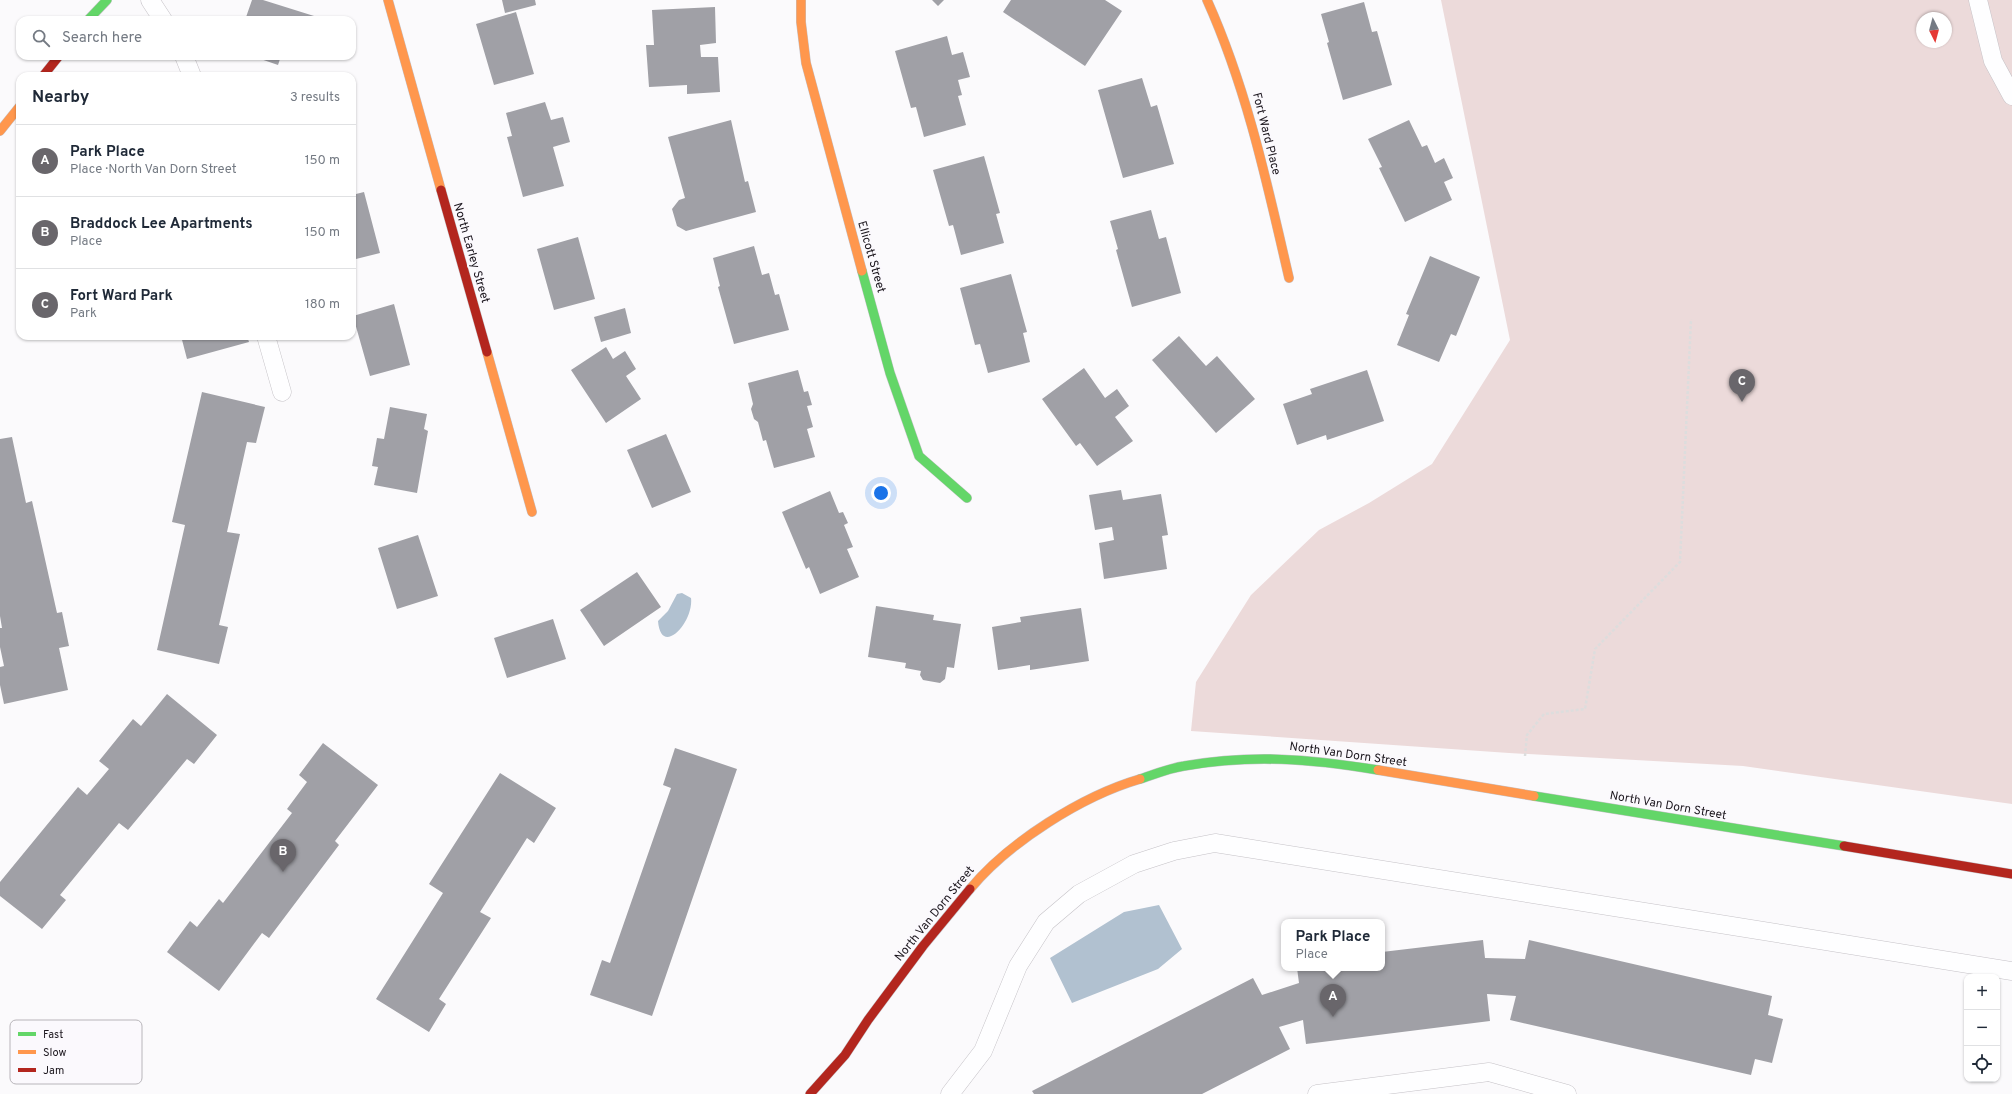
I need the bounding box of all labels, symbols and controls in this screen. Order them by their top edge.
north arrow [1916,12,1952,48]
search box [16,16,356,60]
icon: search [30,27,52,49]
text: Search here [62,29,142,48]
text: Nearby [32,87,89,109]
text: 3 results [290,90,340,106]
street label: Fort Ward Place [1248,91,1284,177]
text: Park Place [70,143,145,162]
text: A [40,153,50,169]
text: 150 m [305,153,340,169]
text: Place · North Van Dorn Street [70,162,237,178]
street label: North Earley Street [449,201,493,305]
text: Braddock Lee Apartments [70,215,253,234]
street label: Ellicott Street [853,219,889,295]
text: B [41,225,49,241]
text: 150 m [305,225,340,241]
text: Place [70,234,102,250]
text: Fort Ward Park [70,287,173,306]
text: C [41,297,49,313]
text: 180 m [305,297,340,313]
text: Park [70,306,97,322]
pin: C [1729,369,1755,402]
your location [871,483,891,503]
street label: North Van Dorn Street [1288,739,1408,771]
street label: North Van Dorn Street [1608,788,1728,824]
pin: B [270,839,296,872]
street label: North Van Dorn Street [892,863,978,965]
popup [1281,919,1385,971]
text: Park Place [1296,928,1370,947]
text: Place [1296,947,1328,963]
map controls [1964,974,2000,1082]
button: + [1964,974,2000,1010]
pin: A [1320,984,1346,1017]
button: − [1964,1010,2000,1046]
legend [10,1020,142,1084]
text: Fast [43,1028,63,1042]
text: Slow [43,1046,66,1060]
button: locate [1964,1046,2000,1082]
text: Jam [43,1064,64,1078]

